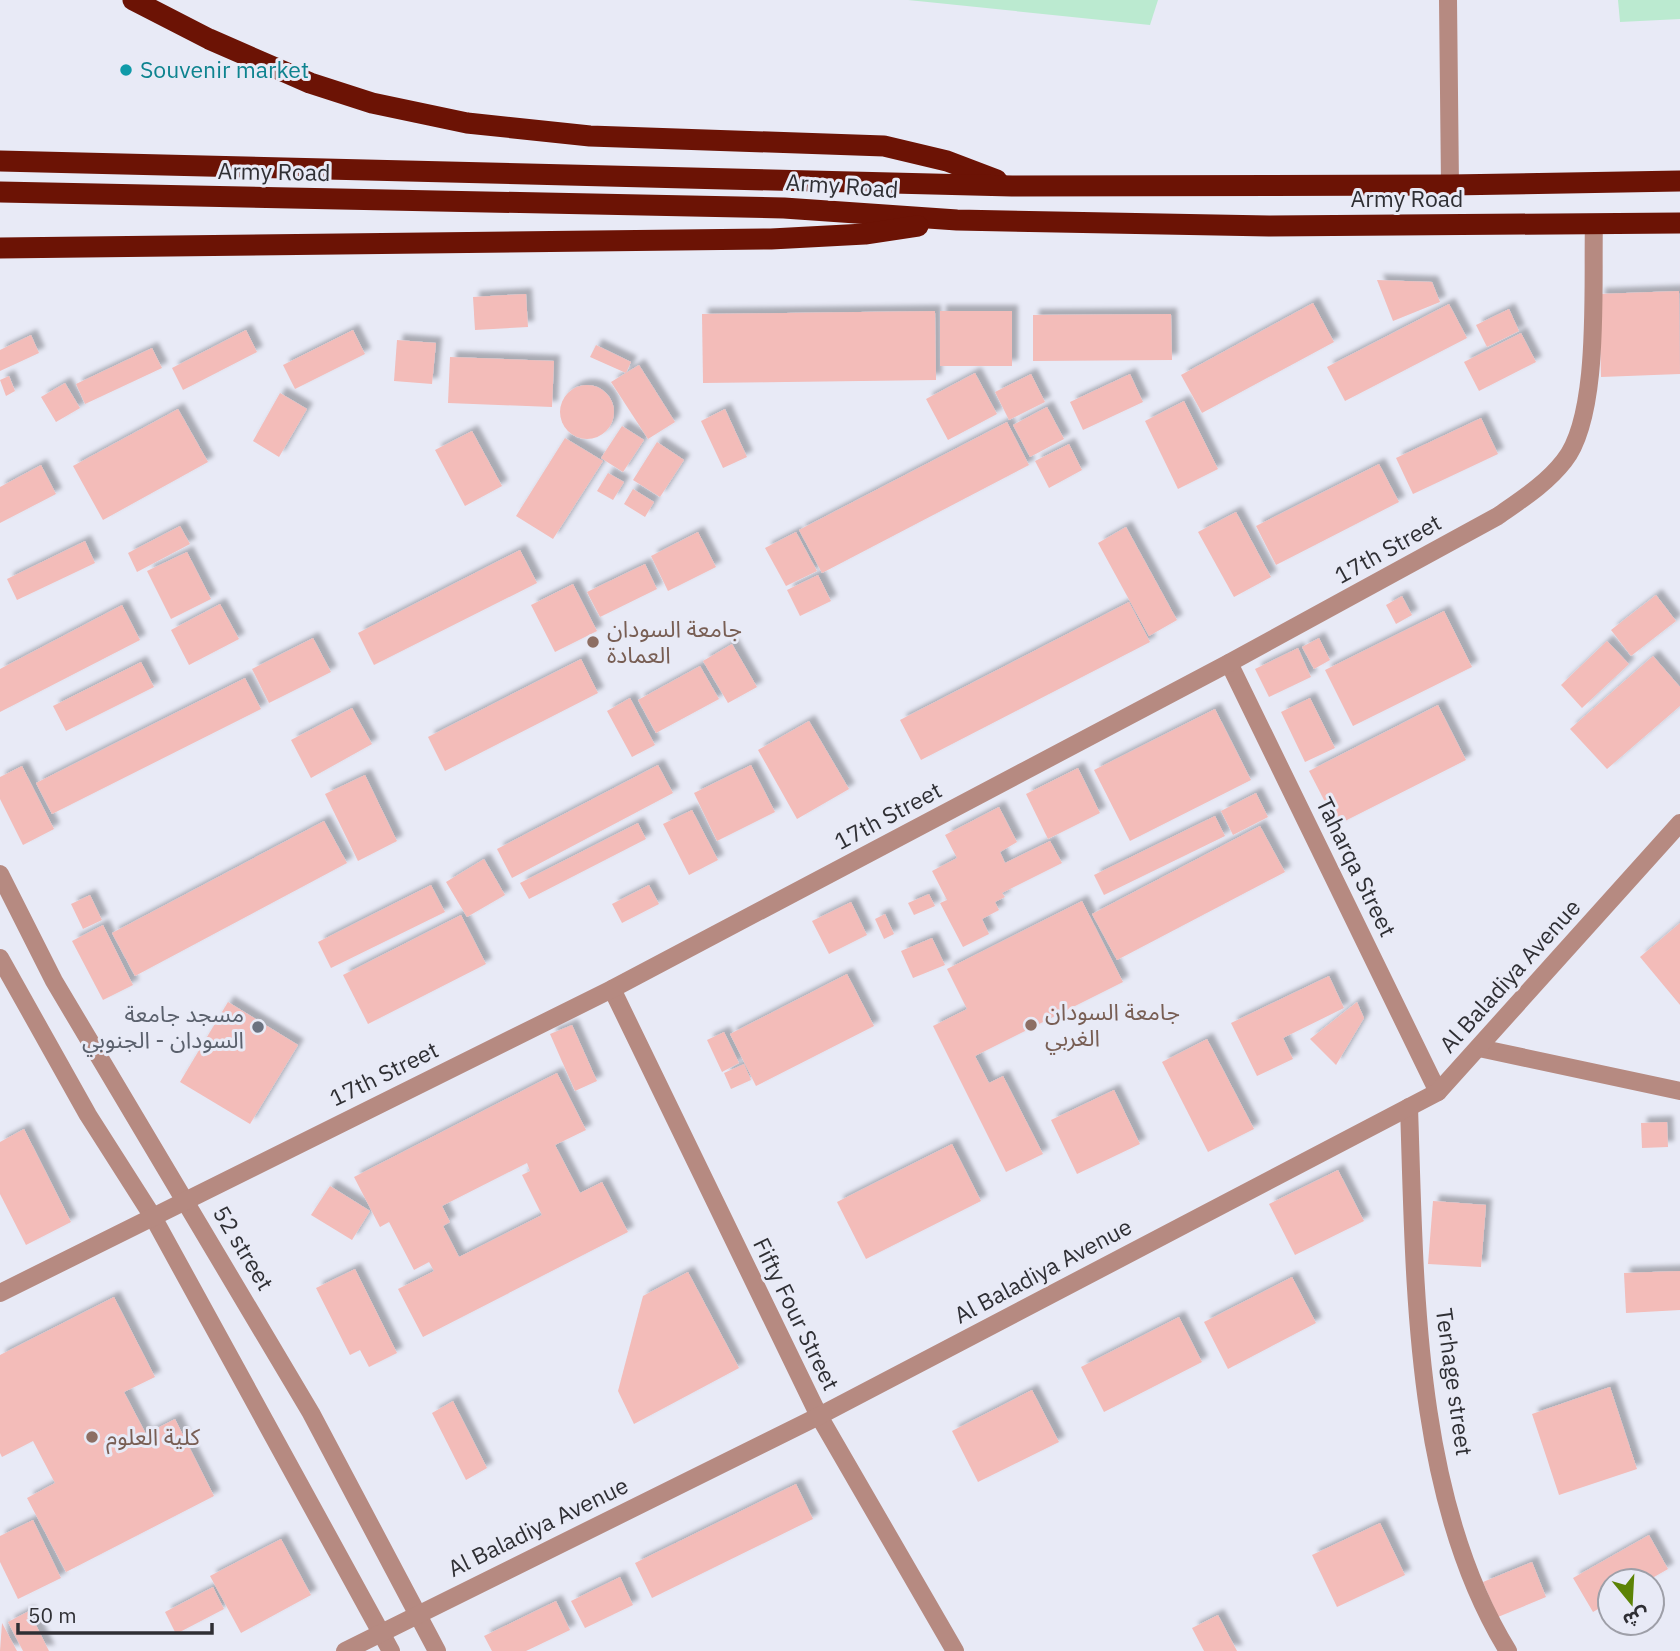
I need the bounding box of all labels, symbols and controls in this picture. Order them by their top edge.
place label: Souvenir market [140,54,309,84]
marker: Souvenir market [118,62,134,78]
street label: Army Road [217,155,331,187]
street label: Army Road [785,166,899,204]
street label: Army Road [1351,183,1463,213]
street label: 17th Street [1329,507,1446,590]
place label: جامعة السودان العمادة [607,613,742,669]
marker: جامعة السودان العمادة [585,634,601,650]
street label: 17th Street [829,774,946,856]
street label: Taharqa Street [1310,792,1404,941]
street label: Al Baladiya Avenue [1432,892,1586,1059]
place label: جامعة السودان الغربي [1045,996,1180,1055]
place label: مسجد جامعة السودان - الجنوبي [82,998,244,1057]
marker: جامعة السودان الغربي [1023,1017,1039,1033]
marker: مسجد جامعة السودان - الجنوبي [250,1019,266,1035]
street label: 17th Street [324,1034,443,1112]
street label: 52 street [207,1200,281,1295]
street label: Al Baladiya Avenue [949,1211,1137,1330]
street label: Fifty Four Street [747,1232,847,1395]
street label: Terhage street [1430,1306,1480,1458]
place label: كلية العلوم [106,1421,200,1455]
marker: كلية العلوم [84,1429,100,1445]
street label: Al Baladiya Avenue [442,1469,633,1583]
north arrow [1596,1567,1666,1637]
scale bar [18,1592,212,1636]
text: 50 m [28,1601,77,1629]
text: ش [1620,1603,1652,1634]

